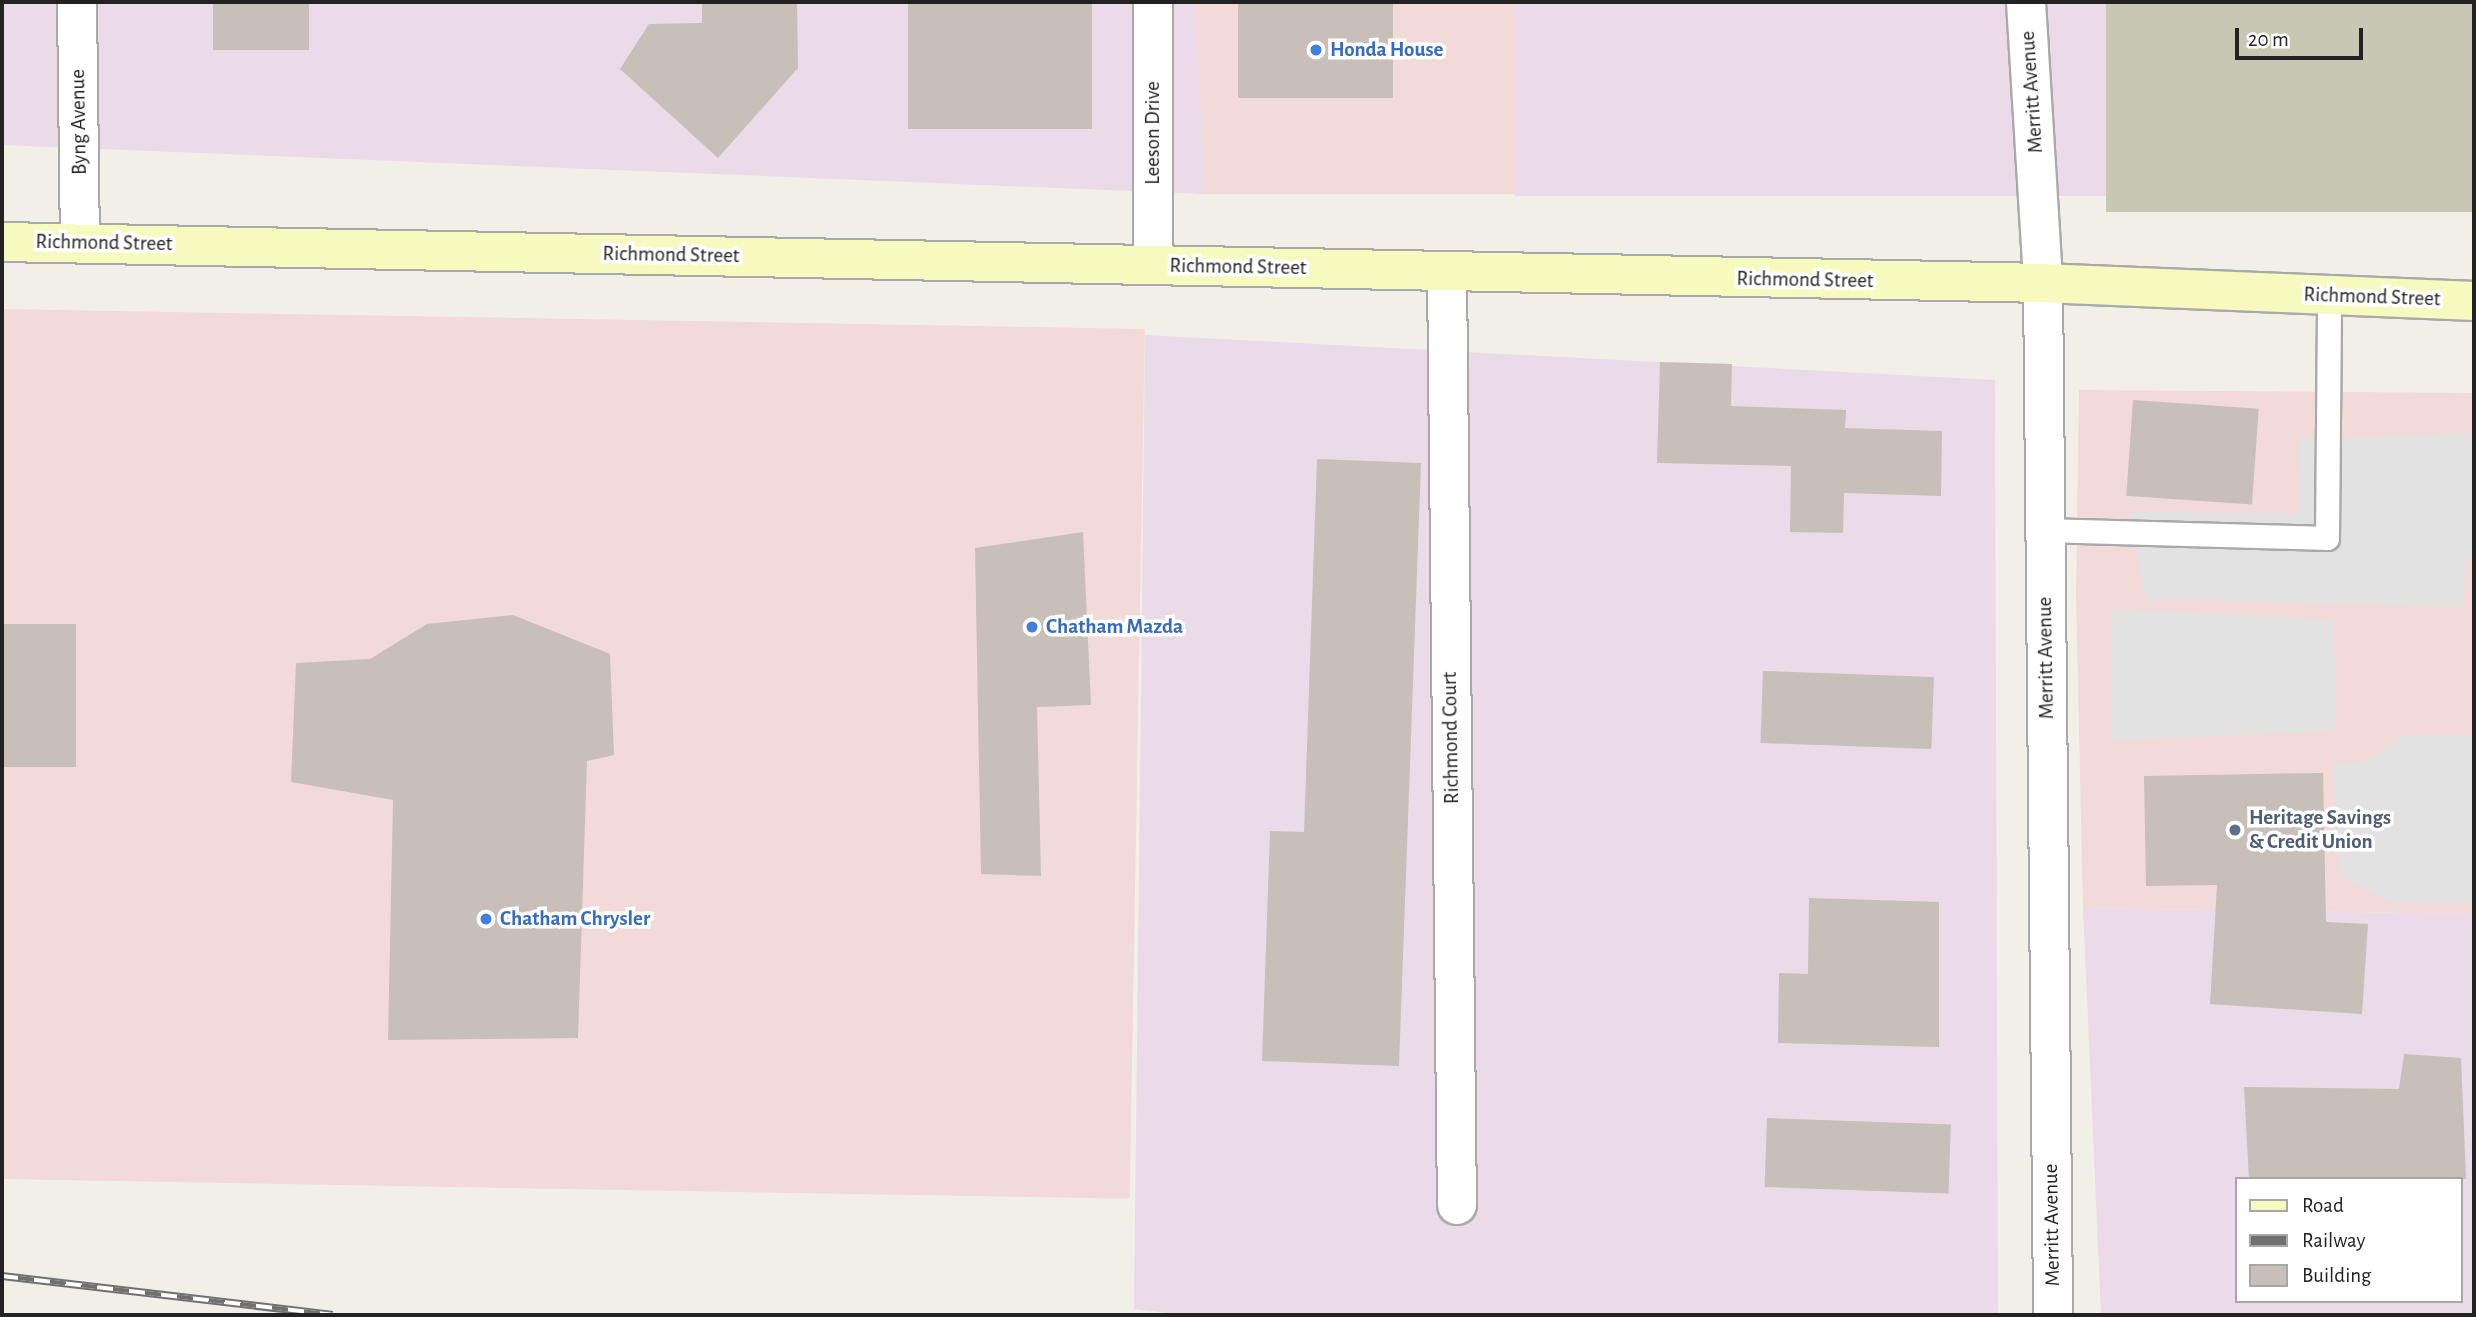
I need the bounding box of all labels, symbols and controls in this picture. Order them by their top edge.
scale bar [2238,14,2366,58]
text: 20 m [2248,29,2289,50]
street label: Merritt Avenue [2015,30,2049,154]
place label: Honda House [1330,37,1443,63]
marker: Honda House [1308,42,1324,58]
street label: Byng Avenue [65,69,93,175]
street label: Leeson Drive [1140,81,1166,185]
street label: Richmond Street [35,229,173,257]
street label: Richmond Street [602,241,740,269]
street label: Richmond Street [1169,253,1307,281]
street label: Richmond Street [1736,266,1874,294]
street label: Richmond Street [2303,282,2441,312]
street label: Merritt Avenue [2032,597,2060,719]
place label: Chatham Mazda [1046,614,1183,640]
marker: Chatham Mazda [1024,619,1040,635]
street label: Richmond Court [1437,672,1465,804]
place label: Heritage Savings & Credit Union [2249,805,2391,855]
marker: Heritage Savings & Credit Union [2227,822,2243,838]
place label: Chatham Chrysler [500,906,650,932]
marker: Chatham Chrysler [478,911,494,927]
street label: Merritt Avenue [2038,1164,2066,1286]
legend [2234,1177,2462,1303]
text: Road [2302,1195,2344,1216]
text: Railway [2302,1230,2365,1251]
text: Building [2302,1265,2371,1286]

